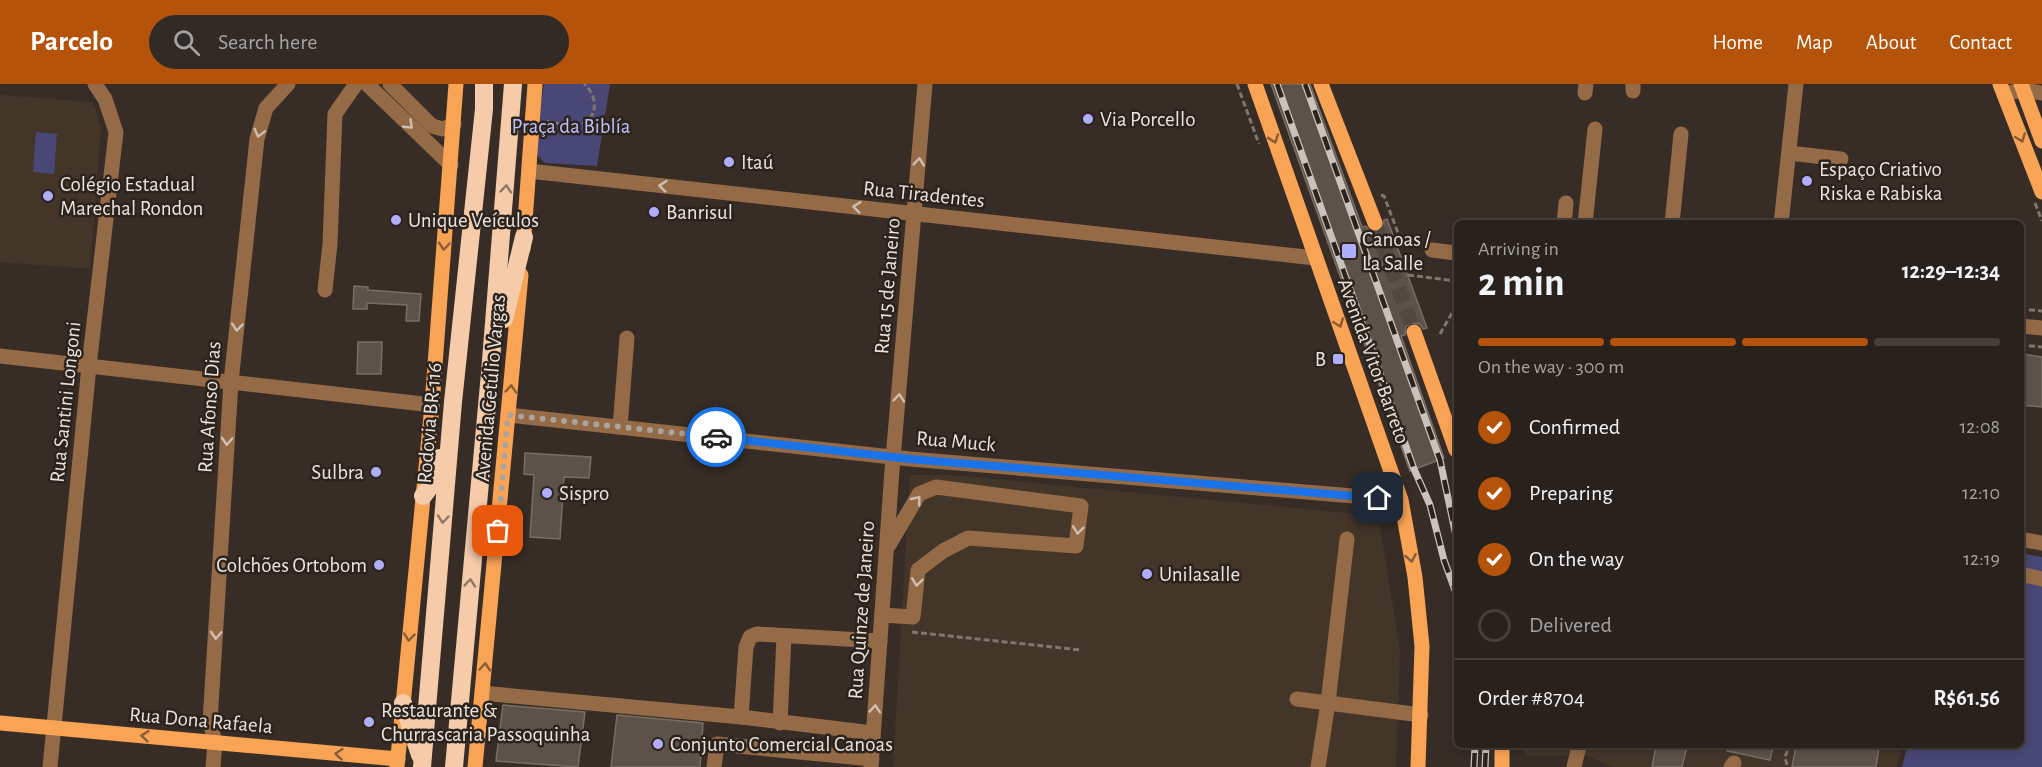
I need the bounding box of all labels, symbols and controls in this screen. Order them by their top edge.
search box [149,15,569,69]
icon: search [170,26,203,59]
text: Parcelo [30,28,113,56]
text: Search here [218,31,317,53]
text: Home [1712,32,1763,53]
text: Map [1796,32,1833,53]
text: About [1866,32,1916,53]
text: Contact [1949,32,2012,53]
place label: Via Porcello [1100,109,1195,130]
marker: Via Porcello [1081,112,1095,126]
park label: Praça da Biblía [511,116,631,137]
one-way arrow [402,117,413,128]
one-way arrow [254,128,267,138]
one-way arrow [2014,132,2026,143]
one-way arrow [1267,133,1280,144]
place label: Itaú [741,152,774,173]
marker: Itaú [722,155,736,169]
one-way arrow [912,157,925,166]
place label: Espaço Criativo Riska e Rabiska [1819,159,1943,204]
place label: Colégio Estadual Marechal Rondon [60,174,203,219]
marker: Espaço Criativo Riska e Rabiska [1800,174,1814,188]
street label: Rua Tiradentes [862,178,986,211]
one-way arrow [658,180,667,193]
one-way arrow [499,185,512,194]
marker: Colégio Estadual Marechal Rondon [41,189,55,203]
place label: Banrisul [666,202,733,223]
one-way arrow [852,202,861,214]
marker: Banrisul [647,205,661,219]
place label: Unique Veículos [408,210,539,231]
marker: Unique Veículos [389,213,403,227]
street label: Rua 15 de Janeiro [871,217,904,355]
place label: Canoas / La Salle [1362,229,1431,274]
text: Arriving in [1478,239,1559,259]
one-way arrow [438,241,451,250]
marker: Canoas / La Salle [1340,242,1358,260]
text: 12:29–12:34 [1902,260,2000,282]
text: 2 min [1478,264,1565,303]
street label: Avenida Vitor Barreto [1334,276,1413,447]
street label: Avenida Getúlio Vargas [472,294,509,482]
one-way arrow [1331,317,1344,328]
street label: Rua Santini Longoni [47,321,84,484]
one-way arrow [231,322,244,331]
street label: Rua Afonso Dias [194,341,225,474]
place label: B [1315,349,1326,370]
marker: B [1331,352,1345,366]
text: On the way · 300 m [1478,357,1624,377]
street label: Rodovia BR-116 [414,362,445,484]
one-way arrow [504,385,517,394]
one-way arrow [892,394,905,403]
courier [686,407,746,467]
icon: check [1478,411,1511,444]
text: Confirmed [1529,416,1620,438]
text: 12:08 [1959,417,2000,437]
icon: car [700,421,733,454]
street label: Rua Muck [915,428,997,455]
one-way arrow [221,436,234,445]
place label: Sulbra [311,462,364,483]
marker: Sulbra [369,465,383,479]
pin [1352,472,1403,523]
icon: check [1478,477,1511,510]
icon: home [1361,481,1394,514]
text: Preparing [1529,482,1613,504]
place label: Sispro [559,483,609,504]
text: 12:10 [1962,483,2000,503]
marker: Sispro [540,486,554,500]
one-way arrow [909,496,920,507]
pin [472,505,523,556]
one-way arrow [437,514,450,523]
icon: bag [481,514,514,547]
street label: Rua Quinze de Janeiro [845,520,878,700]
one-way arrow [1072,526,1085,535]
icon: check [1478,543,1511,576]
text: On the way [1529,548,1624,570]
text: 12:19 [1963,549,2000,569]
one-way arrow [1405,553,1417,562]
place label: Colchões Ortobom [216,555,367,576]
marker: Colchões Ortobom [372,558,386,572]
place label: Unilasalle [1159,564,1240,585]
marker: Unilasalle [1140,567,1154,581]
one-way arrow [911,577,923,586]
one-way arrow [463,579,476,588]
text: Delivered [1529,614,1612,636]
one-way arrow [209,631,222,640]
one-way arrow [404,633,416,642]
one-way arrow [478,662,491,672]
text: Order #8704 [1478,687,1584,709]
text: R$61.56 [1933,687,2000,709]
place label: Restaurante & Churrascaria Passoquinha [381,700,591,745]
street label: Rua Dona Rafaela [128,704,274,737]
one-way arrow [868,704,881,713]
marker: Restaurante & Churrascaria Passoquinha [362,715,376,729]
one-way arrow [141,730,150,743]
place label: Conjunto Comercial Canoas [670,734,893,755]
marker: Conjunto Comercial Canoas [651,737,665,751]
one-way arrow [335,748,344,761]

